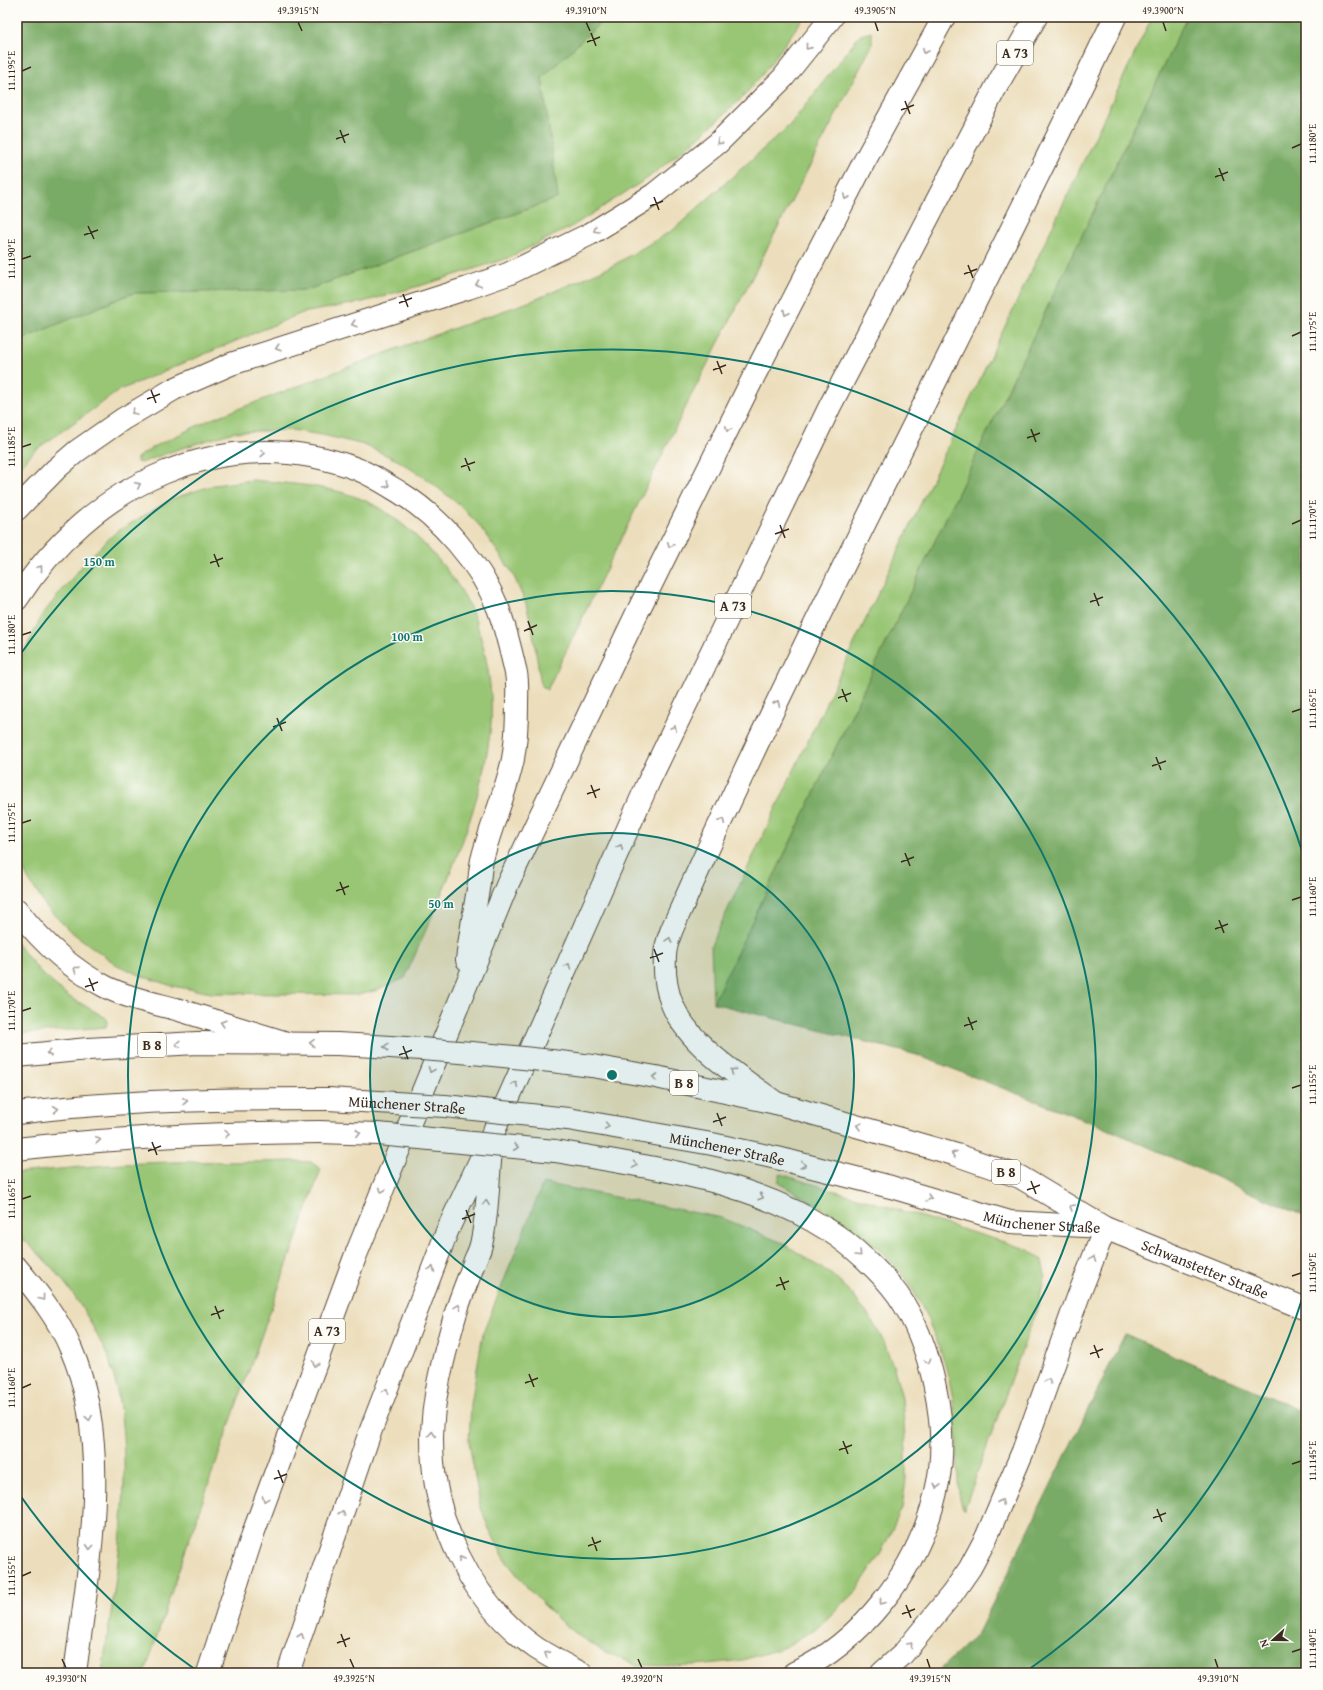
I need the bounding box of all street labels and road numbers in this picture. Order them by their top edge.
road number: A 73 [997,41,1033,65]
road number: A 73 [715,594,751,618]
road number: B 8 [138,1033,166,1057]
road number: B 8 [670,1071,698,1095]
street label: Münchener Straße [348,1090,466,1119]
street label: Münchener Straße [668,1126,787,1170]
road number: B 8 [992,1160,1020,1184]
street label: Münchener Straße [981,1204,1101,1237]
street label: Schwanstetter Straße [1139,1233,1272,1303]
road number: A 73 [309,1319,345,1343]

